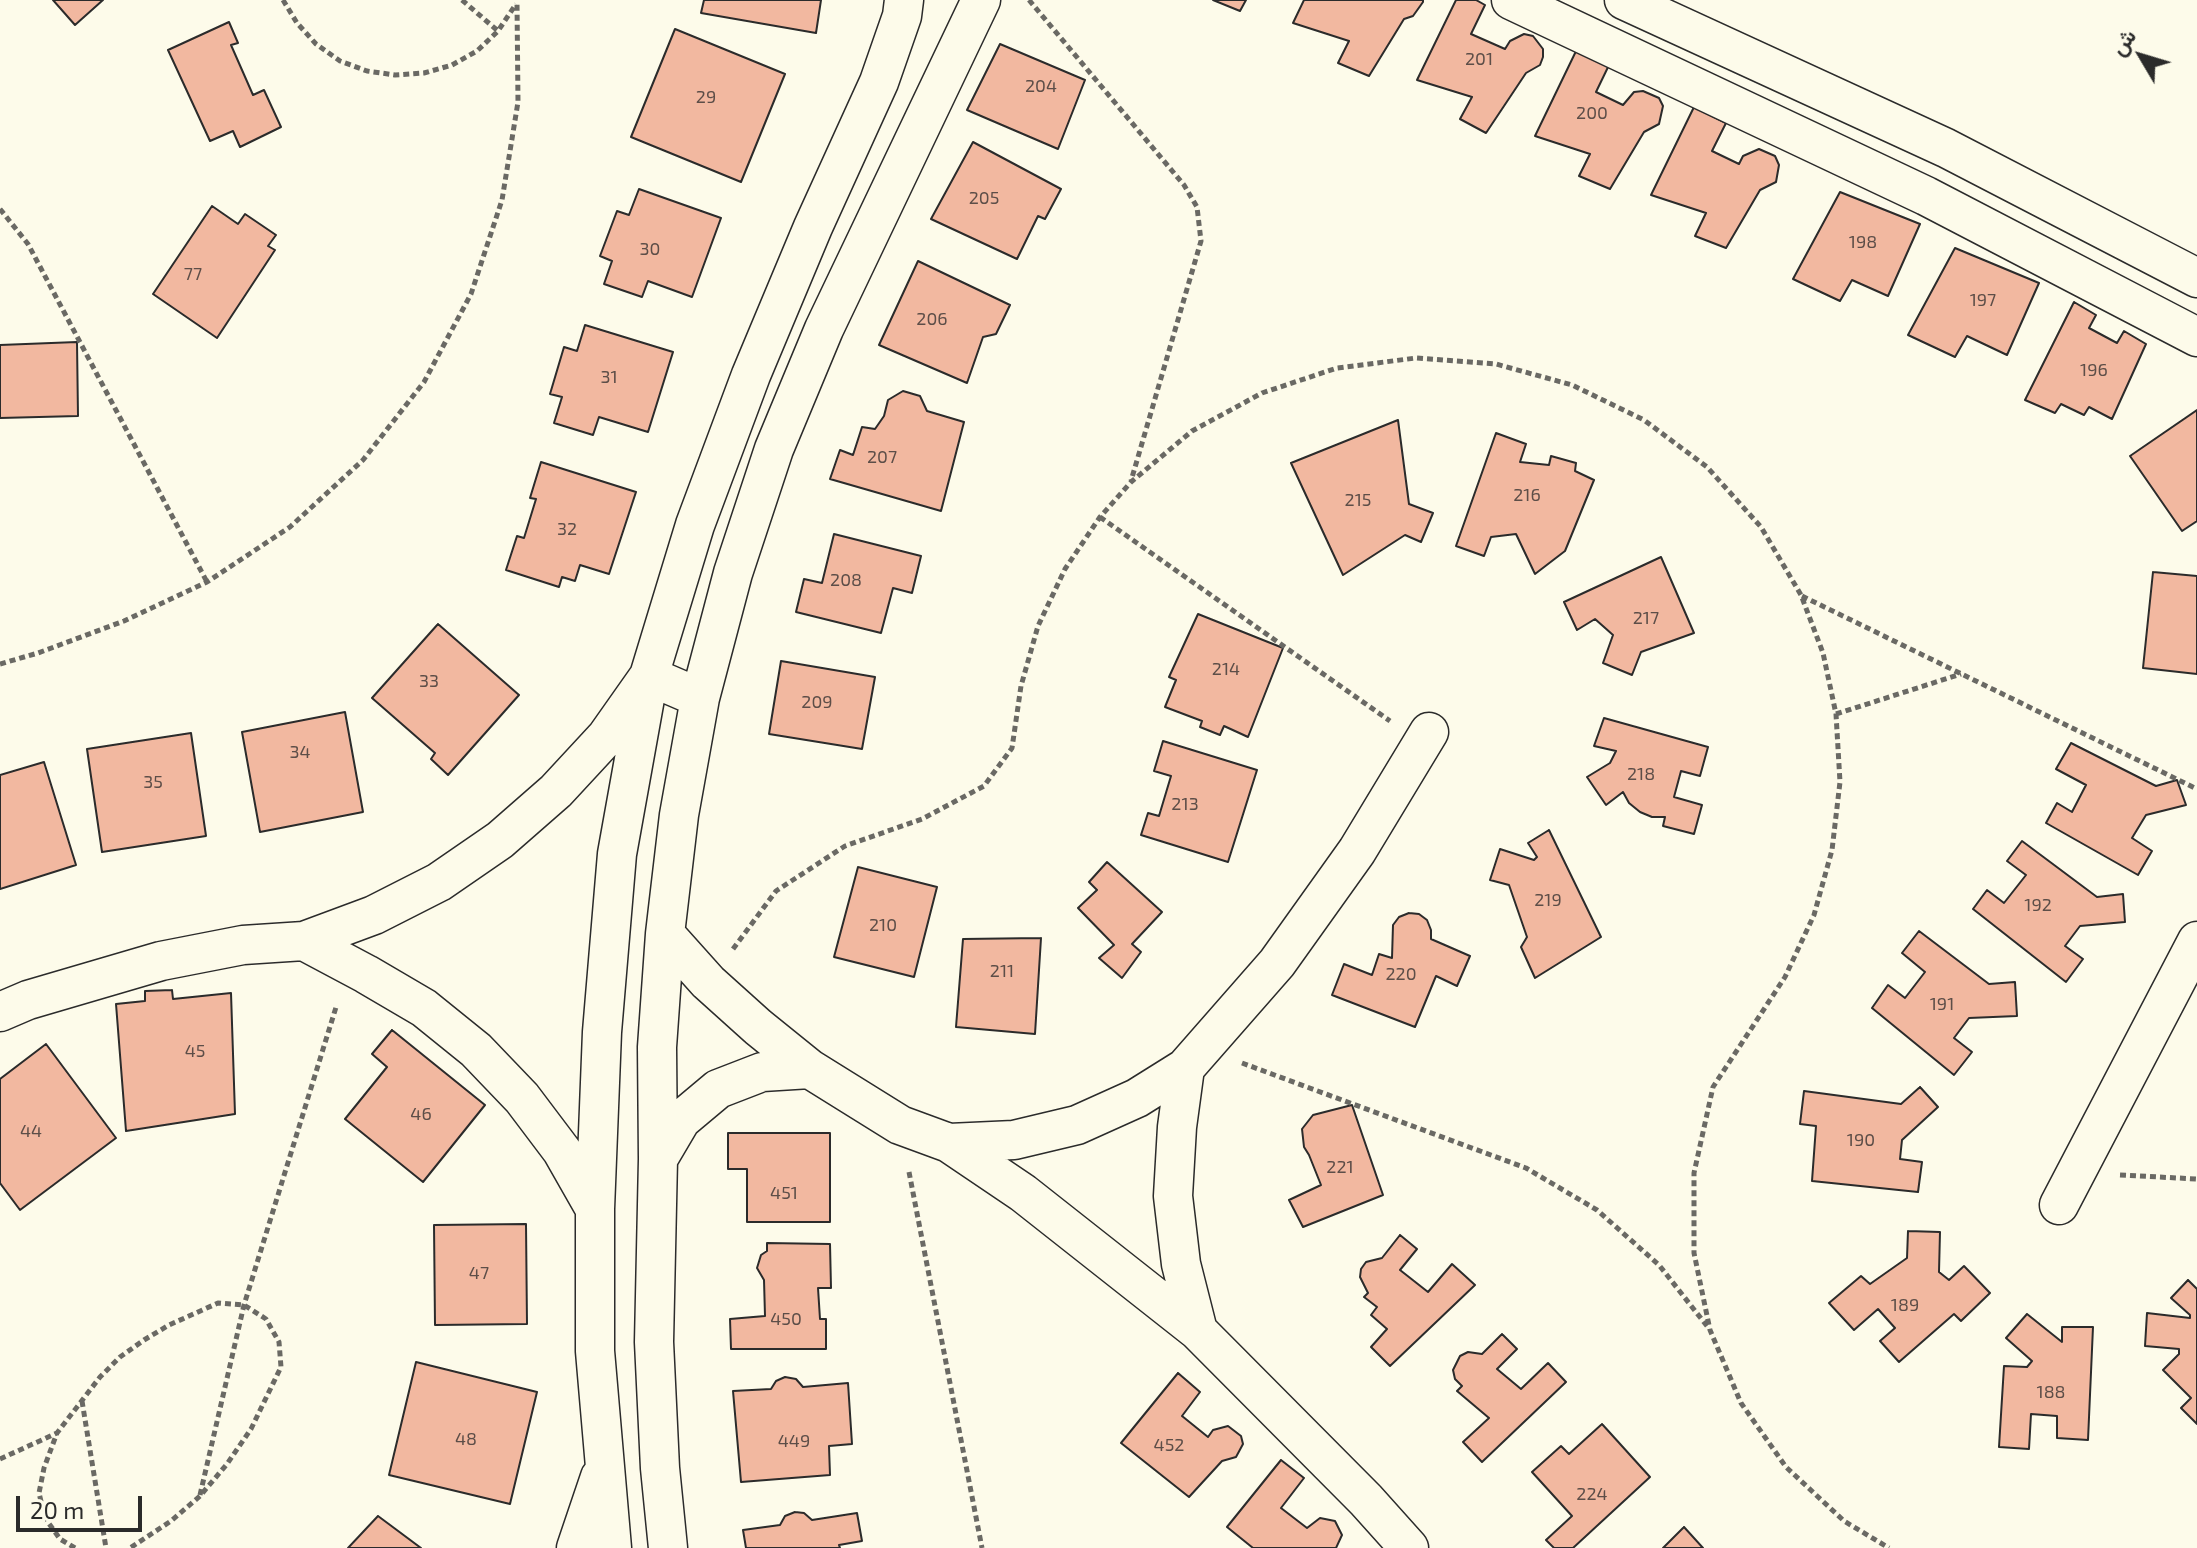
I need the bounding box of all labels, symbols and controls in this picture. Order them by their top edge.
north arrow [2101,16,2181,96]
text: ش [2104,23,2140,60]
house number: 201 [1465,48,1493,70]
house number: 204 [1025,75,1057,97]
house number: 29 [696,86,716,108]
house number: 200 [1576,102,1608,124]
house number: 205 [969,187,999,209]
house number: 198 [1849,231,1877,253]
house number: 30 [640,238,660,260]
house number: 77 [184,263,202,285]
house number: 197 [1970,289,1996,311]
house number: 206 [916,308,948,330]
house number: 196 [2080,359,2108,381]
house number: 31 [600,366,618,388]
house number: 207 [867,446,897,468]
house number: 216 [1513,484,1541,506]
house number: 215 [1345,489,1371,511]
house number: 32 [557,518,577,540]
house number: 208 [830,569,862,591]
house number: 217 [1633,607,1659,629]
house number: 214 [1212,658,1240,680]
house number: 33 [419,670,439,692]
house number: 209 [801,691,833,713]
house number: 34 [289,741,311,763]
house number: 218 [1627,763,1655,785]
house number: 35 [143,771,163,793]
house number: 213 [1171,793,1199,815]
house number: 219 [1534,889,1562,911]
house number: 192 [2024,894,2052,916]
house number: 210 [869,914,897,936]
house number: 211 [990,960,1014,982]
house number: 220 [1385,963,1417,985]
house number: 191 [1930,993,1954,1015]
house number: 45 [185,1040,205,1062]
house number: 46 [410,1103,432,1125]
house number: 44 [20,1120,42,1142]
house number: 190 [1847,1129,1875,1151]
house number: 221 [1326,1156,1354,1178]
house number: 451 [770,1182,798,1204]
house number: 47 [469,1262,489,1284]
house number: 189 [1891,1294,1919,1316]
house number: 450 [770,1308,802,1330]
house number: 188 [2036,1381,2066,1403]
house number: 48 [455,1428,477,1450]
house number: 449 [778,1430,810,1452]
house number: 452 [1154,1434,1184,1456]
scale bar [20,1480,146,1530]
house number: 224 [1576,1483,1608,1505]
text: 20 m [30,1495,84,1524]

